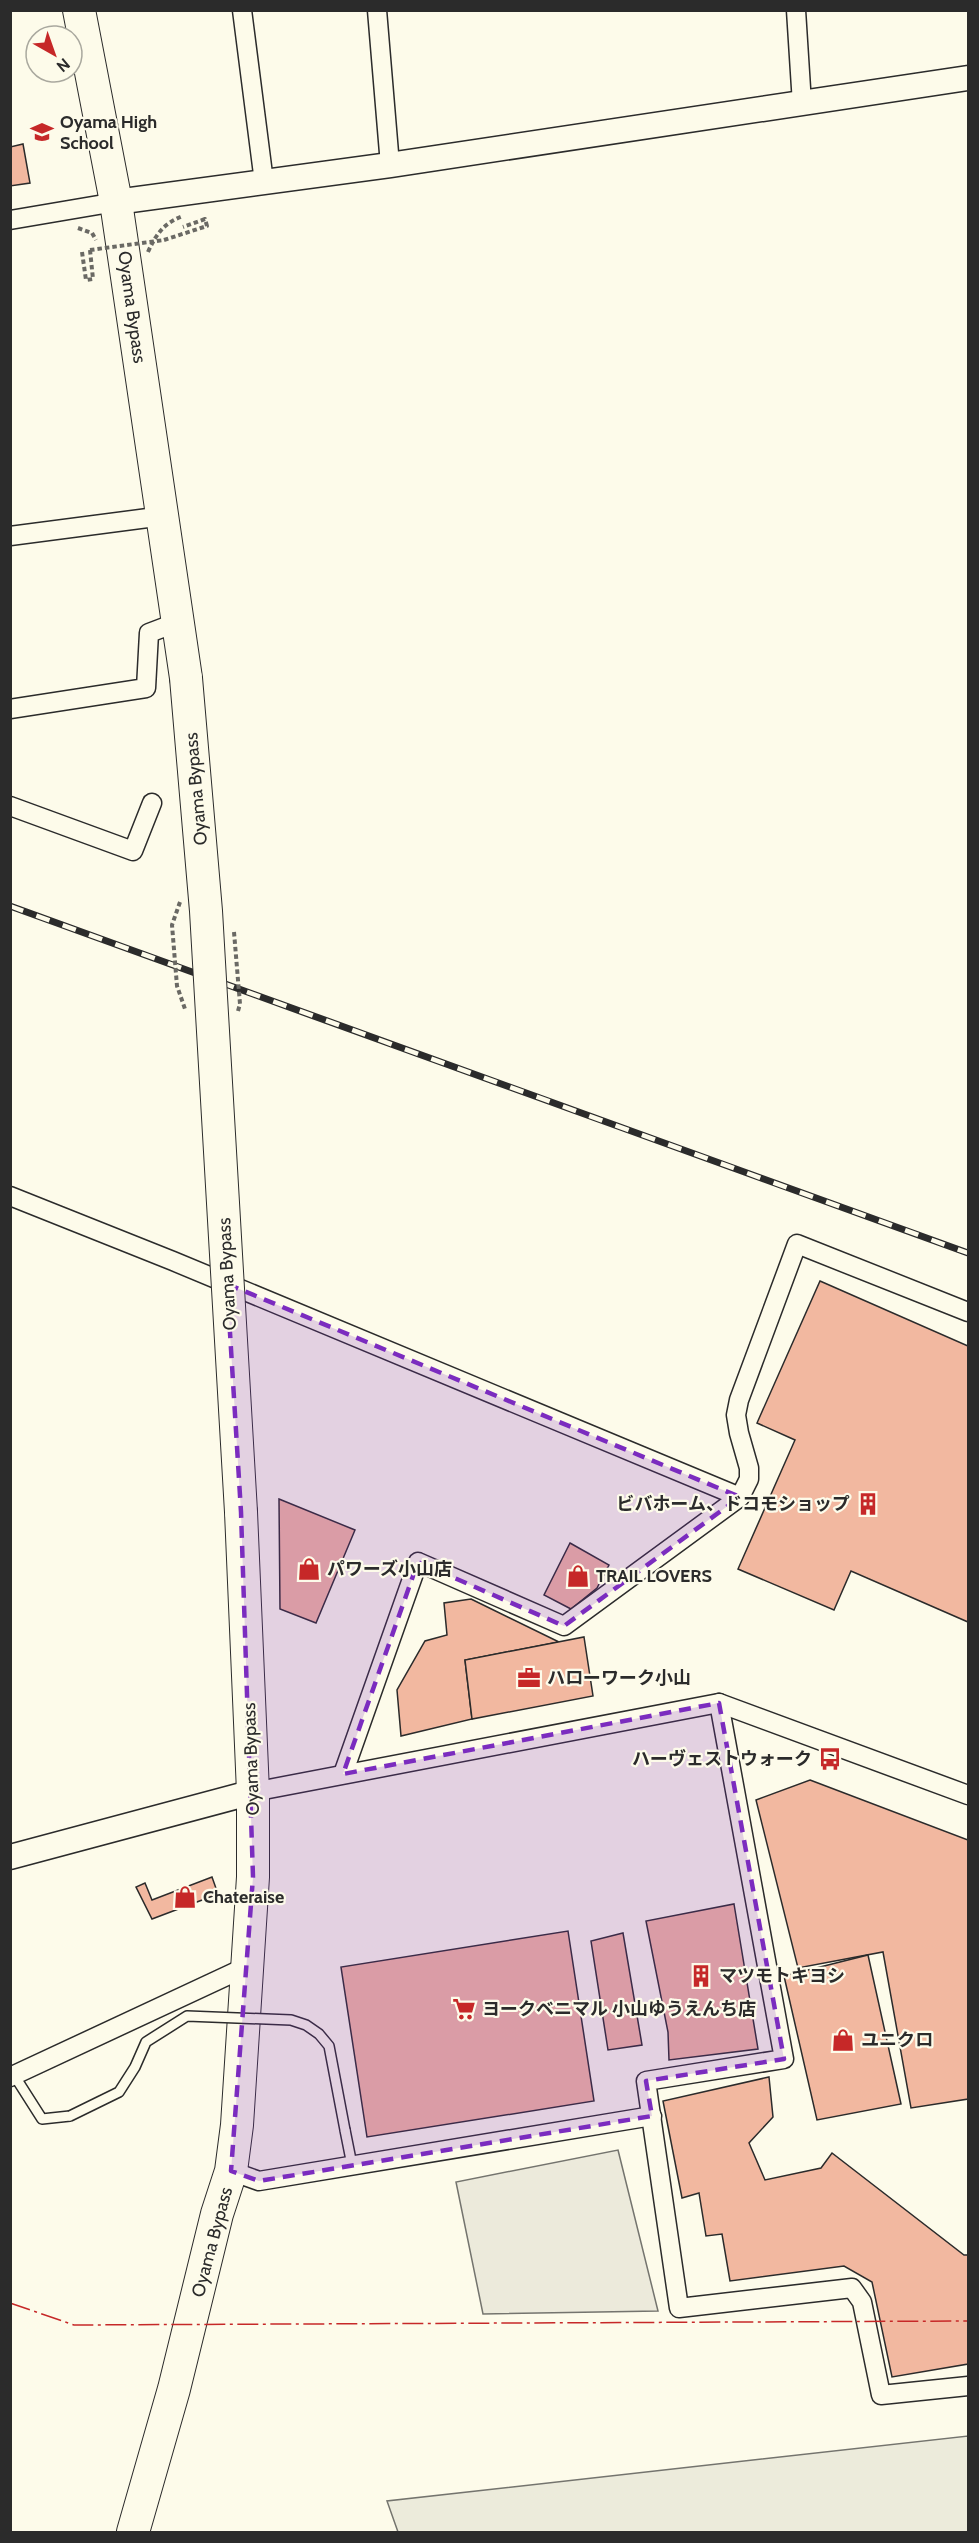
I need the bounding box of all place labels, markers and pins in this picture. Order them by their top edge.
place label: Oyama High School [60,111,157,154]
school or university icon: Oyama High School [29,119,55,145]
building icon: ビバホーム、ドコモショップ [855,1491,881,1517]
place label: ビバホーム、ドコモショップ [617,1493,850,1515]
shop icon: パワーズ小山店 [296,1556,322,1582]
place label: パワーズ小山店 [327,1558,452,1580]
shop icon: TRAIL LOVERS [565,1563,591,1589]
place label: TRAIL LOVERS [596,1565,712,1587]
office icon: ハローワーク小山 [516,1665,542,1691]
place label: ハローワーク小山 [547,1667,691,1689]
bus stop icon: ハーヴェストウォーク [817,1746,843,1772]
place label: ハーヴェストウォーク [632,1748,812,1770]
shop icon: Chateraise [172,1884,198,1910]
place label: Chateraise [203,1886,284,1908]
building icon: マツモトキヨシ [688,1963,714,1989]
place label: マツモトキヨシ [719,1965,845,1987]
supermarket icon: ヨークベニマル 小山ゆうえんち店 [451,1996,477,2022]
place label: ヨークベニマル 小山ゆうえんち店 [482,1998,756,2020]
shop icon: ユニクロ [830,2027,856,2053]
place label: ユニクロ [861,2029,933,2051]

